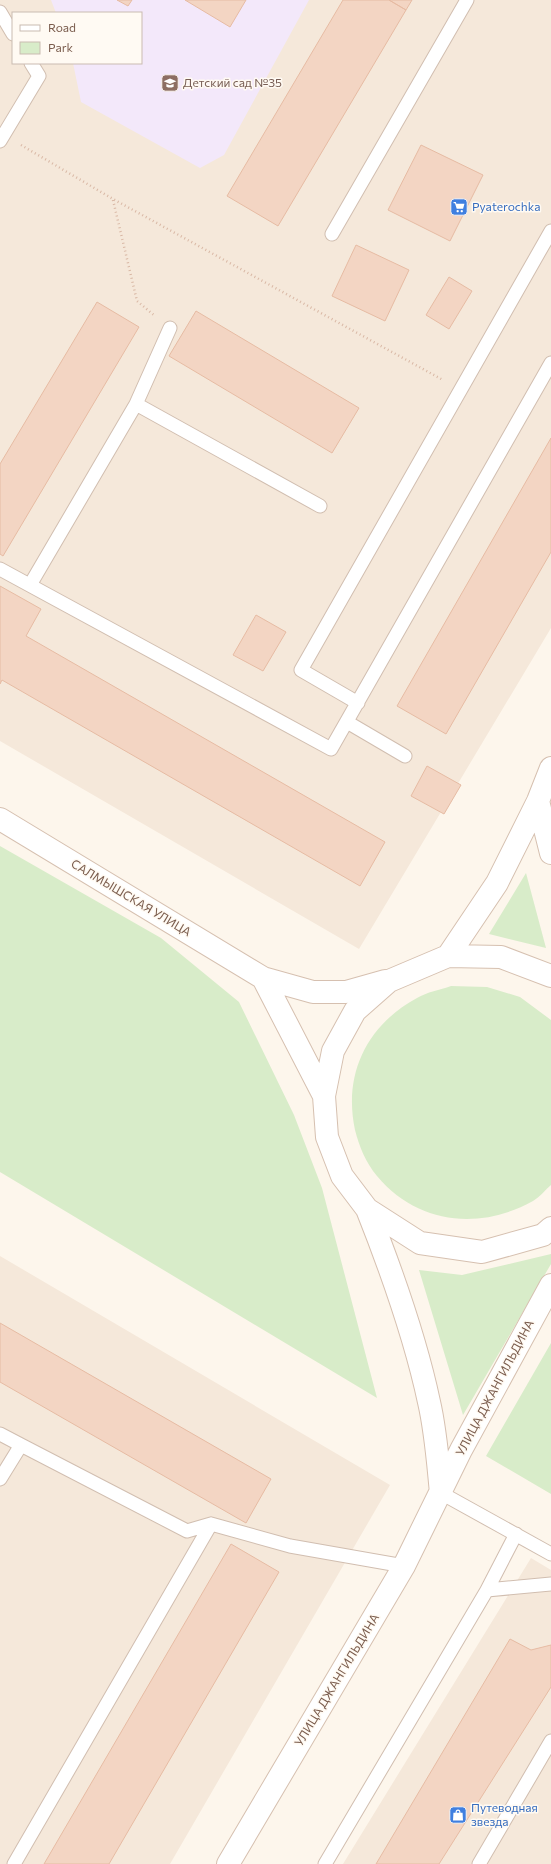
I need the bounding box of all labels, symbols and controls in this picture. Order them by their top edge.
legend [12,12,142,64]
text: Road [48,20,76,34]
text: Park [48,40,74,54]
school or university icon: Детский сад №35 [160,73,180,93]
place label: Детский сад №35 [183,75,282,89]
supermarket icon: Pyaterochka [449,197,469,217]
place label: Pyaterochka [472,199,540,213]
street label: САЛМЫШСКАЯ УЛИЦА [69,856,194,939]
street label: УЛИЦА ДЖАНГИЛЬДИНА [452,1317,536,1458]
street label: УЛИЦА ДЖАНГИЛЬДИНА [291,1611,381,1748]
place label: Путеводная звезда [471,1800,538,1828]
shop icon: Путеводная звезда [448,1805,468,1825]

